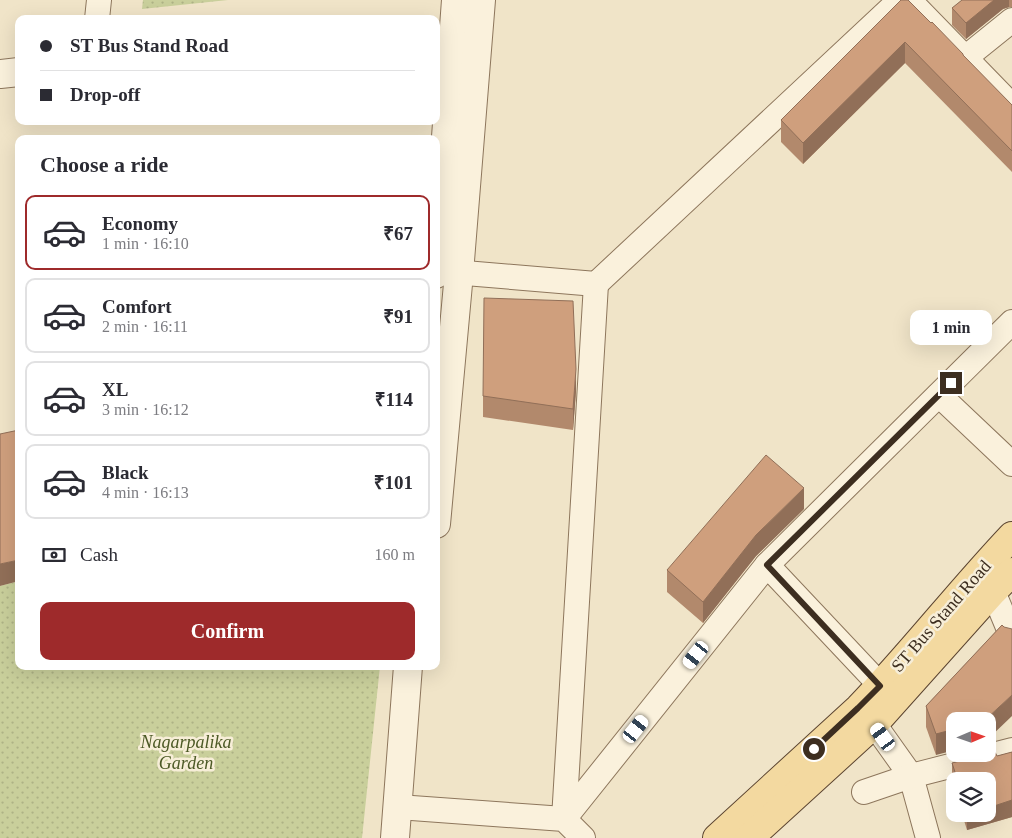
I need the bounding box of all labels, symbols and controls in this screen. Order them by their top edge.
text: ST Bus Stand Road [70,35,229,56]
text: Drop-off [70,84,140,105]
text: Choose a ride [40,152,168,177]
icon: car [42,210,87,255]
text: Economy [102,213,178,234]
text: ₹67 [383,223,413,244]
text: 1 min · 16:10 [102,235,189,252]
icon: car [42,293,87,338]
text: Comfort [102,296,172,317]
text: ₹91 [383,306,413,327]
callout: 1 min [910,310,992,346]
text: 2 min · 16:11 [102,318,188,335]
text: 1 min [932,319,970,336]
route end [940,372,962,394]
icon: car [42,376,87,421]
text: XL [102,379,128,400]
text: ₹114 [375,389,413,410]
text: 3 min · 16:12 [102,401,189,418]
icon: car [42,459,87,504]
text: Black [102,462,148,483]
text: ₹101 [374,472,413,493]
text: 4 min · 16:13 [102,484,189,501]
icon: cash [40,541,68,569]
text: Cash [80,544,118,565]
text: 160 m [375,546,415,563]
street label: ST Bus Stand Road [887,556,995,676]
button: Confirm [40,602,415,660]
car [680,639,711,671]
north arrow [946,712,996,762]
map controls [946,712,996,822]
car [620,713,651,745]
car [868,720,897,754]
park label: Nagarpalika Garden [139,732,232,773]
route start [803,738,825,760]
button: layers [946,772,996,822]

